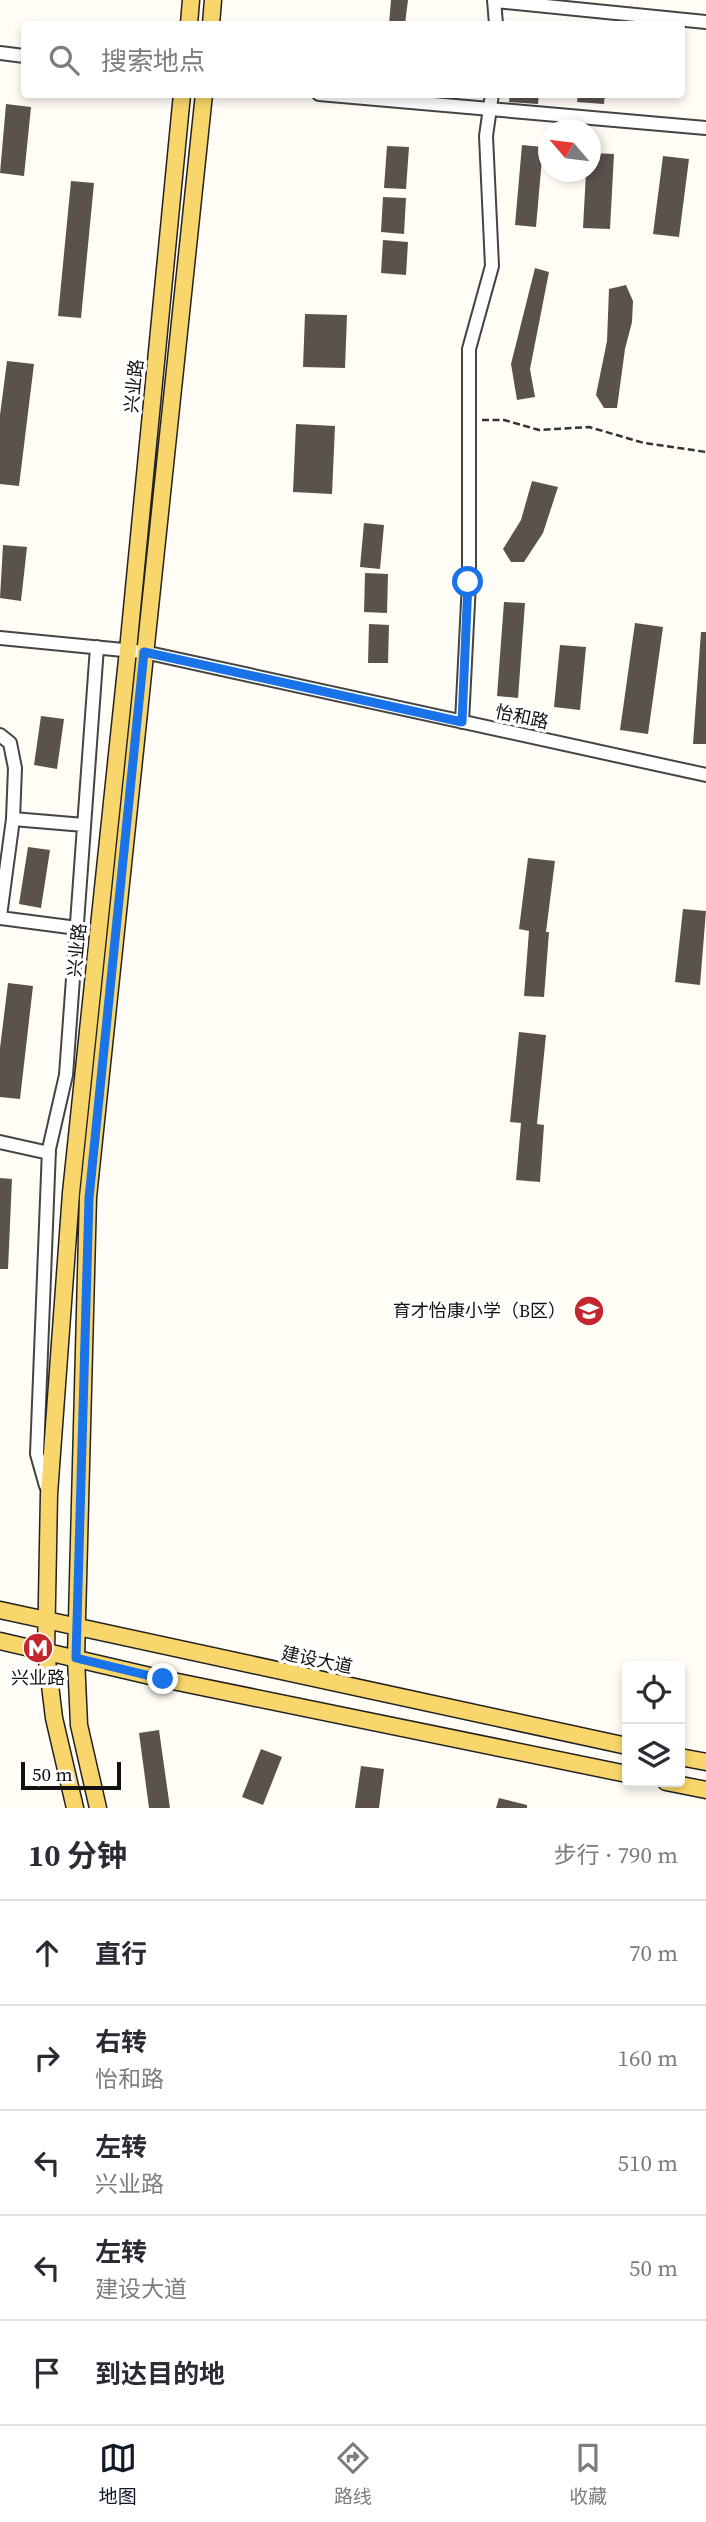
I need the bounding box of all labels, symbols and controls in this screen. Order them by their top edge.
search box [21,21,685,98]
icon: search [45,41,83,79]
text: 搜索地点 [101,43,205,79]
north arrow [538,119,601,182]
street label: 兴业路 [118,358,149,414]
route start [452,566,483,597]
street label: 怡和路 [493,699,551,734]
street label: 兴业路 [61,922,92,978]
school or university icon: 育才怡康小学（B区） [572,1294,606,1328]
place label: 育才怡康小学（B区） [393,1298,566,1323]
metro station icon: 兴业路 [21,1631,55,1665]
street label: 建设大道 [279,1640,355,1679]
map controls [622,1661,685,1787]
button: locate [622,1661,685,1724]
route end [147,1663,178,1694]
place label: 兴业路 [11,1665,65,1690]
button: layers [622,1724,685,1787]
scale bar [21,1759,121,1791]
text: 50 m [32,1761,73,1787]
text: 10 分钟 [28,1835,127,1876]
text: 步行 · 790 m [554,1839,678,1871]
icon: ahead [28,1934,66,1972]
text: 直行 [95,1936,147,1972]
text: 70 m [629,1937,678,1969]
text: 右转 [95,2024,147,2060]
icon: right [28,2039,66,2077]
text: 160 m [617,2042,678,2074]
text: 怡和路 [95,2063,164,2095]
text: 左转 [95,2129,147,2165]
icon: left [28,2144,66,2182]
text: 510 m [617,2147,678,2179]
text: 兴业路 [95,2168,164,2200]
text: 左转 [95,2234,147,2270]
icon: left [28,2249,66,2287]
text: 50 m [629,2252,678,2284]
text: 建设大道 [95,2273,187,2305]
icon: arrive [28,2354,66,2392]
text: 到达目的地 [95,2356,225,2392]
tab: 地图 [99,2439,137,2509]
tab: 路线 [334,2439,372,2509]
tab: 收藏 [569,2439,607,2509]

